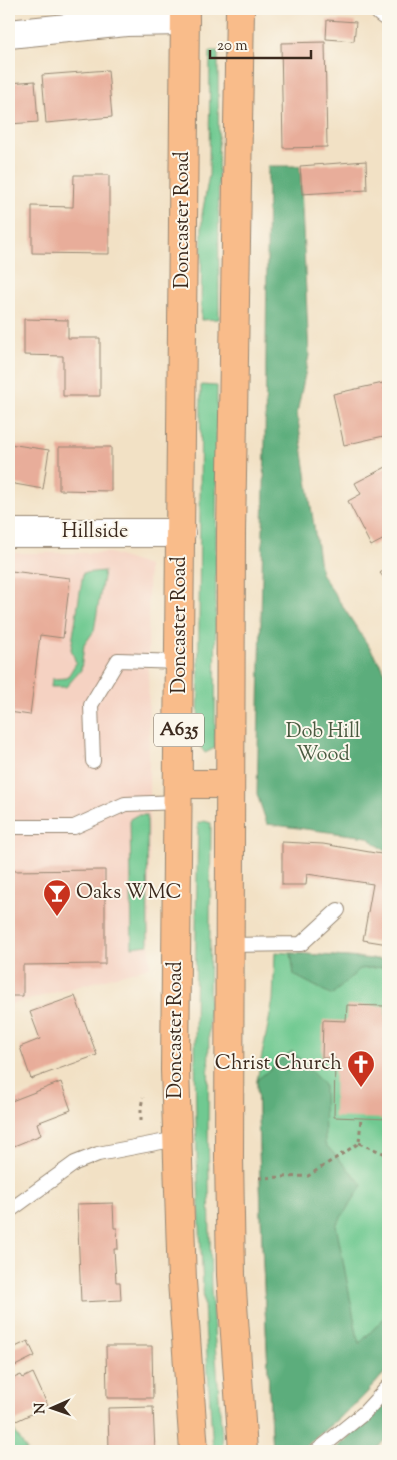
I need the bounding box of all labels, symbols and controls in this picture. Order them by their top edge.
scale bar [210,28,311,60]
text: 20 m [217,36,248,57]
street label: Doncaster Road [169,151,198,289]
street label: Hillside [62,518,128,547]
street label: Doncaster Road [166,556,195,694]
road number: A635 [154,714,204,746]
park label: Dob Hill Wood [286,718,361,770]
bar icon: Oaks WMC [42,878,72,917]
place label: Oaks WMC [76,879,182,908]
street label: Doncaster Road [162,961,191,1099]
church icon: Christ Church [346,1049,376,1088]
place label: Christ Church [215,1050,342,1079]
north arrow [28,1382,78,1432]
text: N [31,1402,51,1414]

